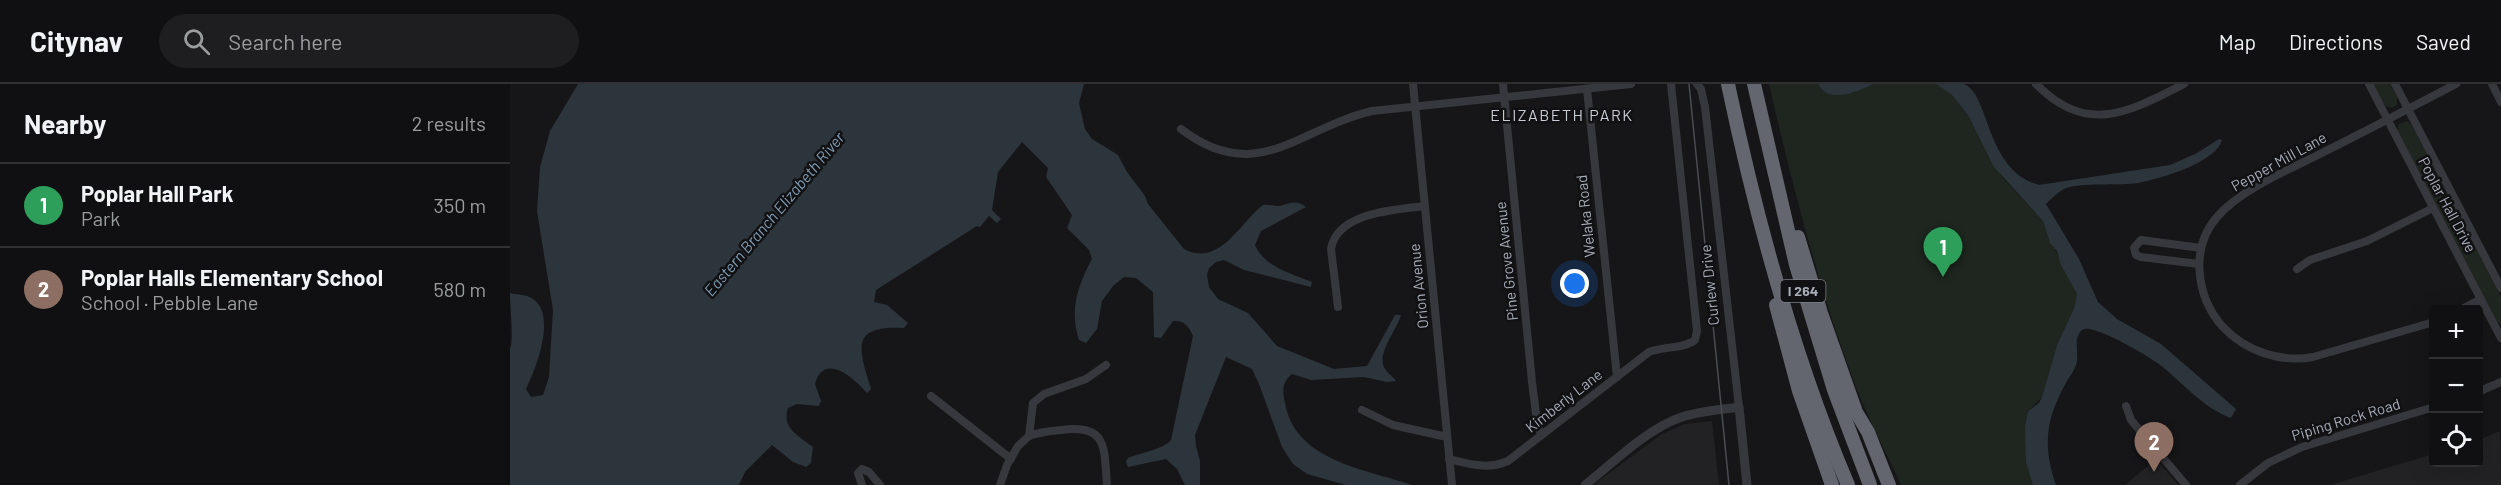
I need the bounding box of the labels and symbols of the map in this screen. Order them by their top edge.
district label: ELIZABETH PARK [1490,105,1634,124]
water label: Eastern Branch Elizabeth River [699,127,849,299]
street label: Pepper Mill Lane [2228,128,2329,195]
street label: Poplar Hall Drive [2415,154,2481,255]
street label: Welaka Road [1572,174,1598,258]
street label: Pine Grove Avenue [1491,201,1521,322]
pin: 1 [1924,228,1962,277]
street label: Orion Avenue [1405,243,1431,330]
street label: Curlew Drive [1696,244,1722,326]
your location [1560,269,1589,298]
road number: I 264 [1780,280,1826,302]
street label: Kimberly Lane [1521,365,1605,436]
street label: Piping Rock Road [2289,394,2402,444]
pin: 2 [2134,422,2174,472]

